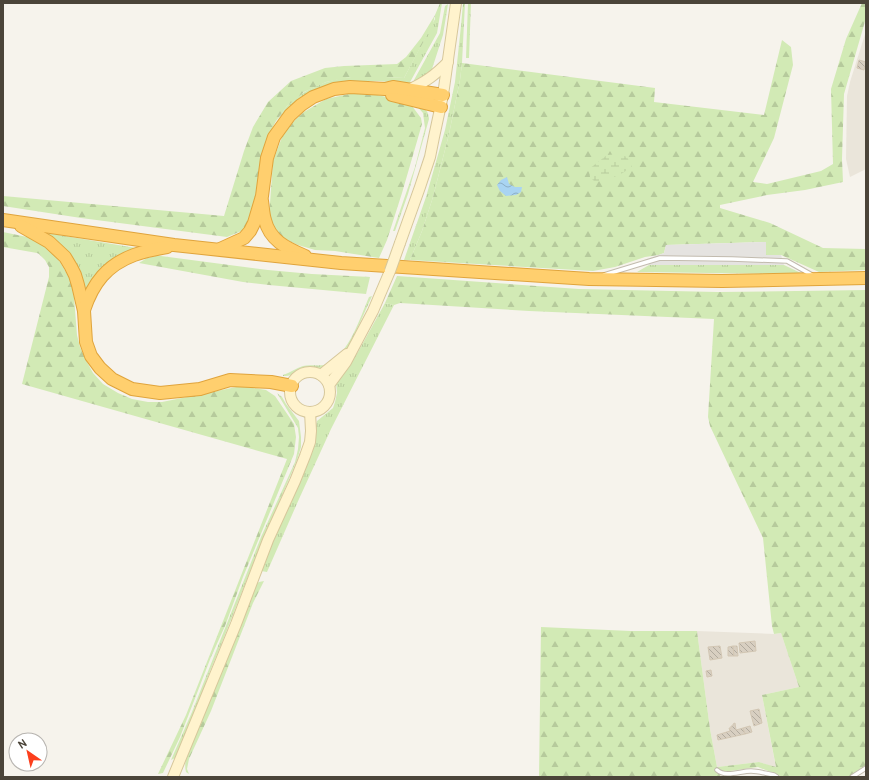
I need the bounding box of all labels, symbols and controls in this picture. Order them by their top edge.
north arrow [8,732,48,772]
text: N [16,737,30,753]

